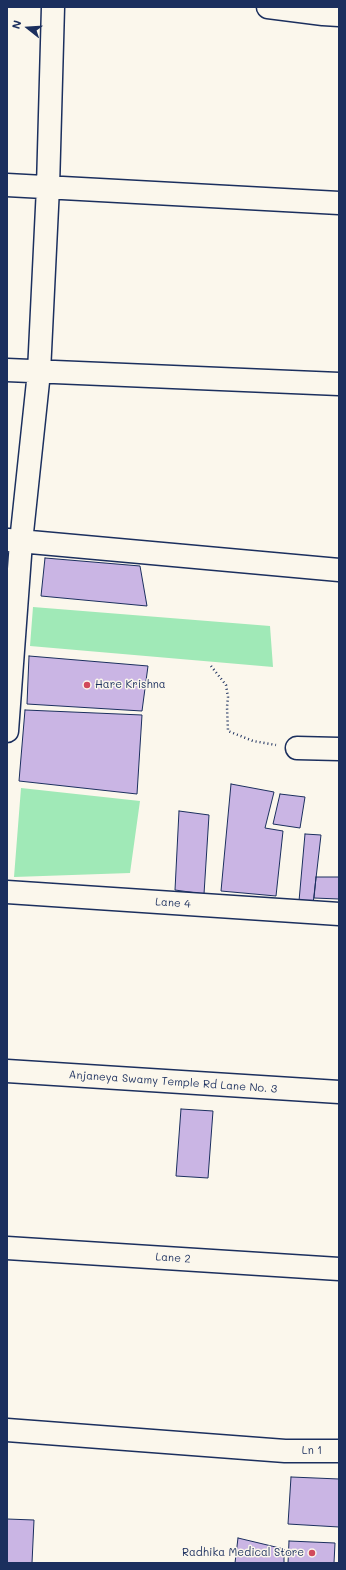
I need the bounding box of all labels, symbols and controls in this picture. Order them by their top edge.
north arrow [8,8,48,48]
text: N [8,18,24,31]
place label: Hare Krishna [95,678,166,692]
marker: Hare Krishna [82,680,92,690]
street label: Lane 4 [155,895,191,911]
street label: Anjaneya Swamy Temple Rd Lane No. 3 [68,1068,278,1096]
street label: Lane 2 [155,1250,191,1266]
street label: Ln 1 [302,1444,322,1458]
place label: Radhika Medical Store [182,1546,304,1560]
marker: Radhika Medical Store [307,1548,317,1558]

